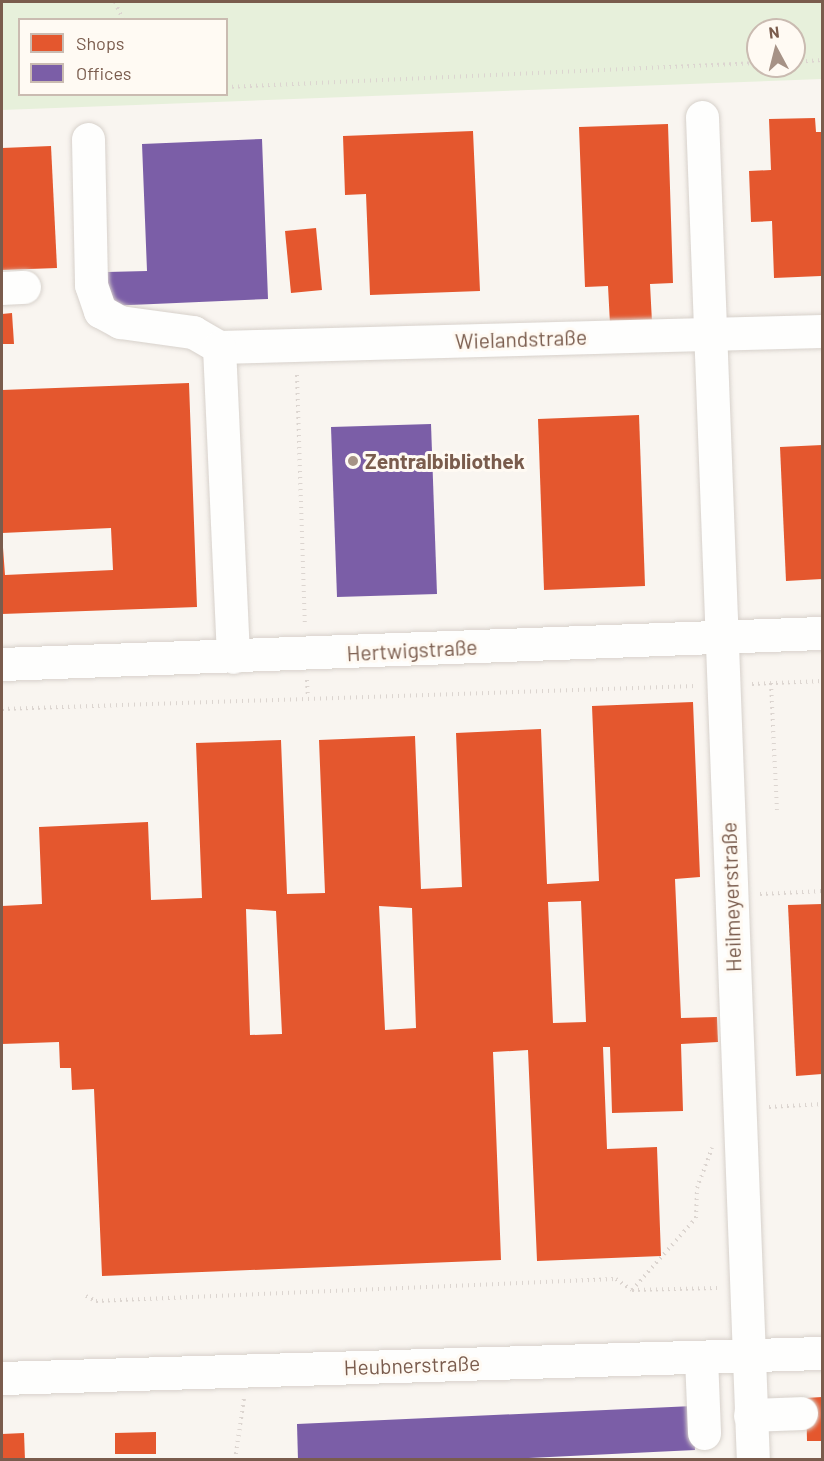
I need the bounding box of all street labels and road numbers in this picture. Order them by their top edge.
street label: Wielandstraße [455,324,587,354]
street label: Hertwigstraße [346,634,478,666]
street label: Heilmeyerstraße [716,821,746,973]
street label: Heubnerstraße [343,1350,481,1380]

